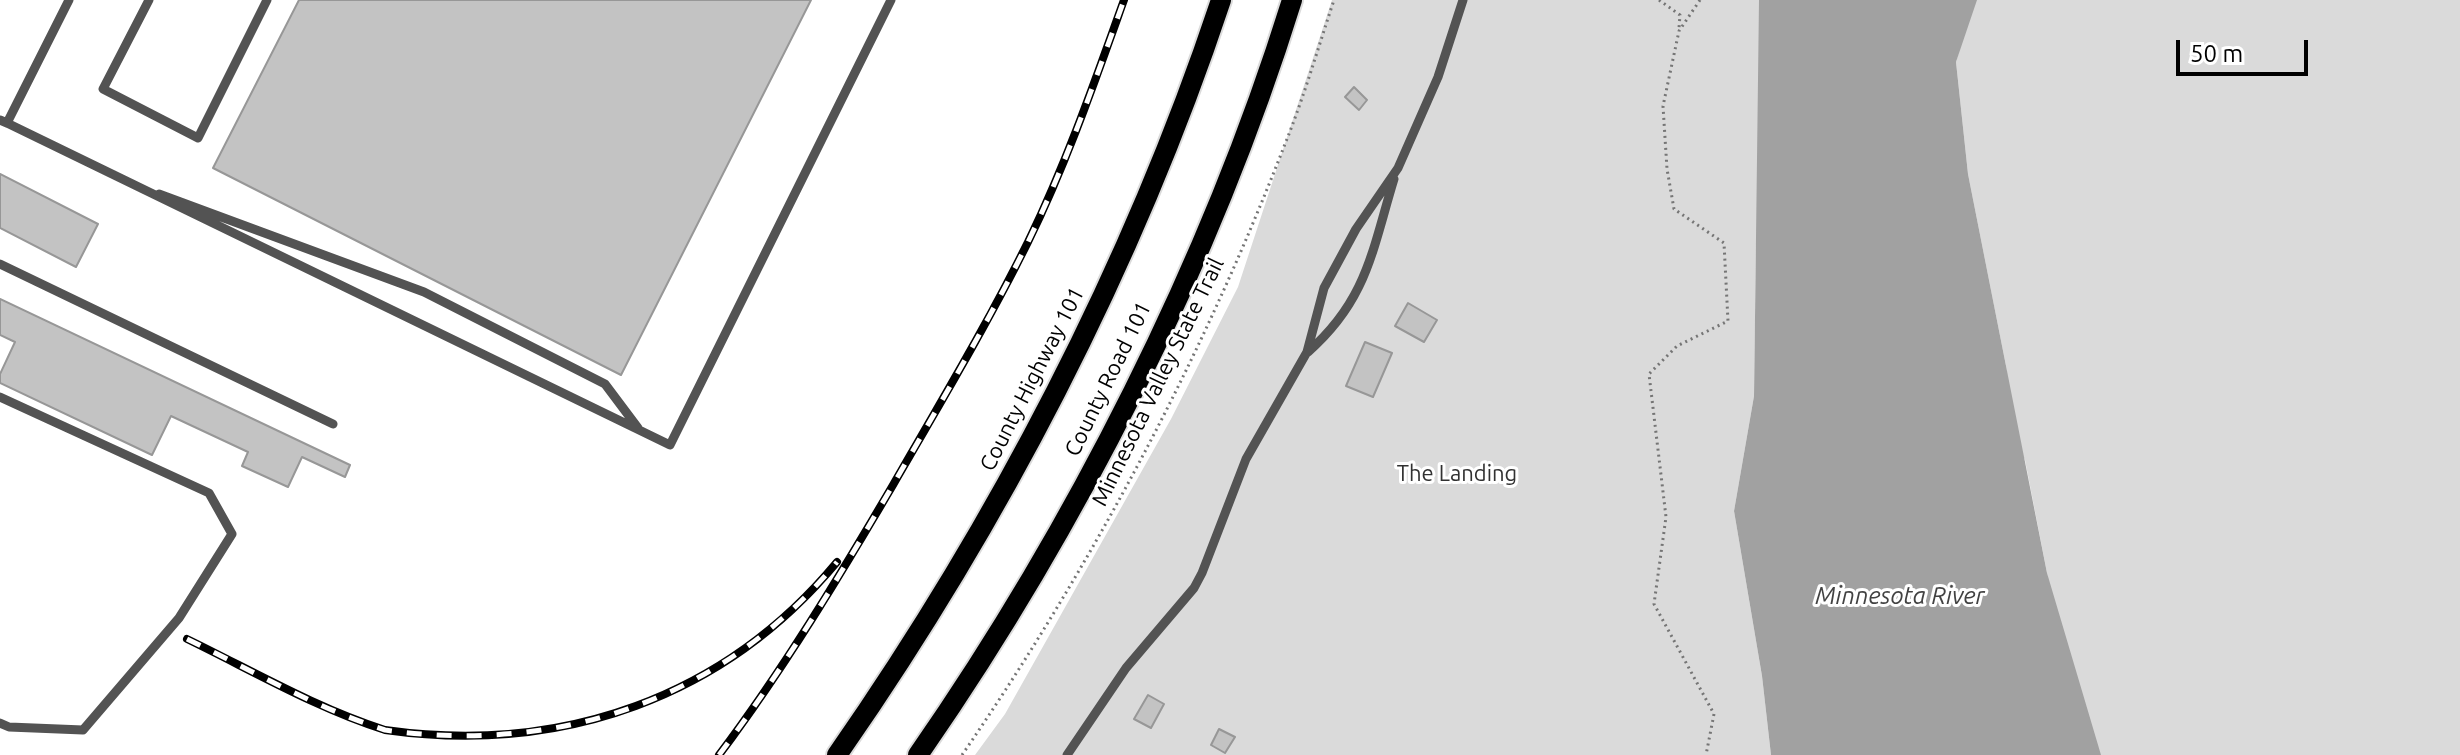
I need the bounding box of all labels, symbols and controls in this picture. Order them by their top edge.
scale bar [2180,24,2312,74]
text: 50 m [2190,40,2243,67]
street label: Minnesota Valley State Trail [1086,254,1230,510]
street label: County Highway 101 [974,283,1090,475]
street label: County Road 101 [1059,297,1157,461]
park label: The Landing [1397,461,1517,487]
water label: Minnesota River [1815,582,1985,610]

